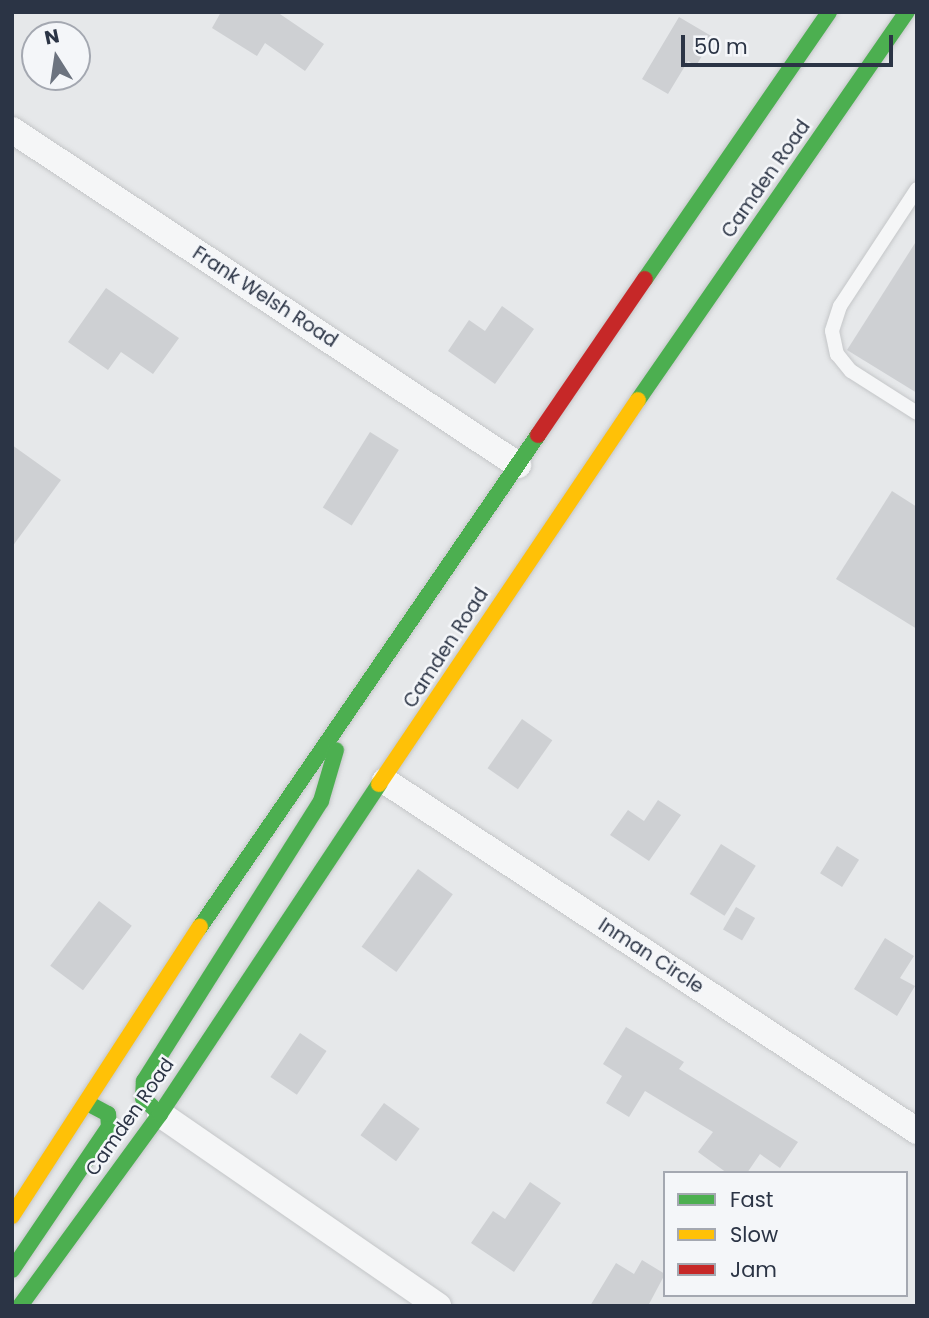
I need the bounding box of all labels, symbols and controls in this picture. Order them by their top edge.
north arrow [21,21,91,91]
scale bar [684,21,896,65]
text: N [42,22,62,52]
text: 50 m [694,32,748,61]
street label: Camden Road [717,116,815,242]
street label: Frank Welsh Road [188,242,342,352]
street label: Camden Road [399,584,493,712]
street label: Inman Circle [594,914,708,998]
street label: Camden Road [81,1054,179,1180]
legend [663,1171,908,1297]
text: Fast [730,1185,773,1214]
text: Slow [730,1220,778,1249]
text: Jam [730,1255,777,1284]

